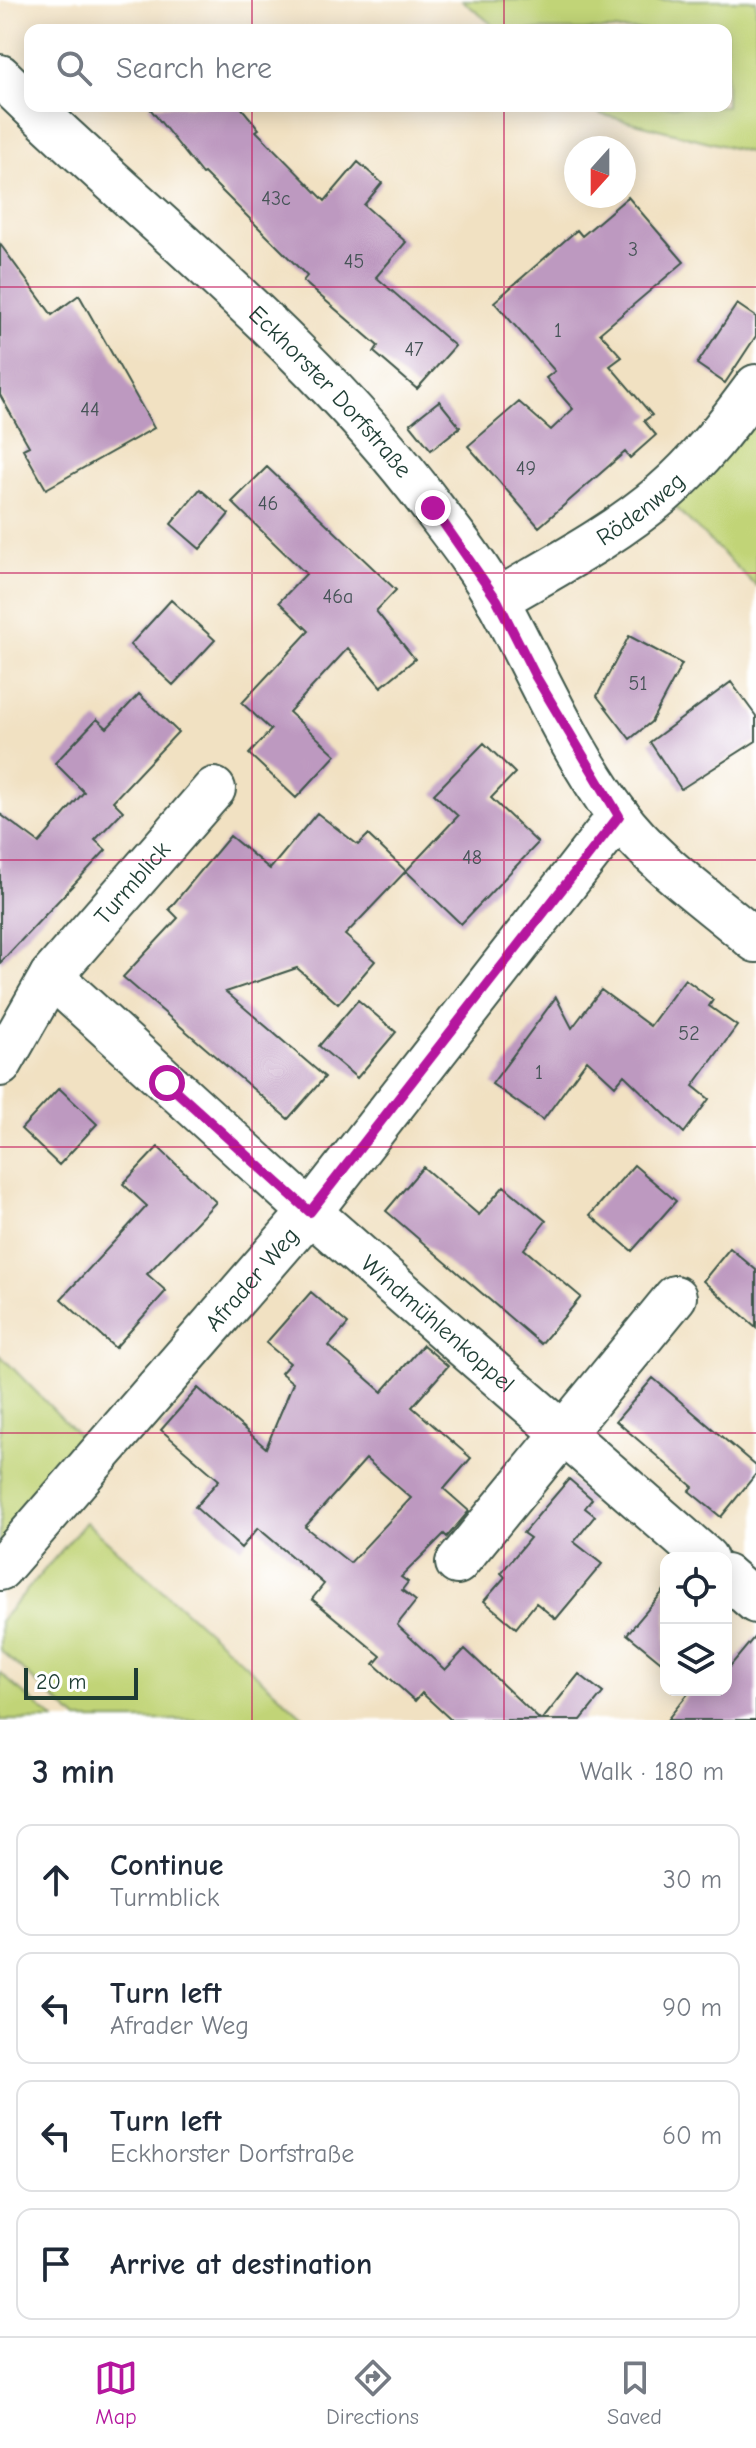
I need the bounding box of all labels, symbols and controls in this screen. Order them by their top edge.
search box [24,24,732,112]
icon: search [52,46,96,90]
text: Search here [116,51,272,86]
north arrow [564,136,636,208]
house number: 43c [261,187,291,210]
house number: 3 [628,238,638,261]
house number: 45 [344,250,364,273]
street label: Eckhorster Dorfstraße [243,300,418,483]
house number: 1 [554,319,562,342]
house number: 47 [404,338,424,361]
house number: 44 [80,398,100,421]
house number: 49 [516,457,536,480]
street label: Rödenweg [591,467,690,552]
route end [415,490,451,526]
house number: 46 [258,492,278,515]
house number: 46a [323,585,353,608]
house number: 51 [629,672,647,695]
street label: Turmblick [88,835,176,930]
house number: 48 [462,846,482,869]
house number: 52 [678,1022,700,1045]
house number: 1 [535,1061,543,1084]
route start [149,1065,185,1101]
street label: Afrader Weg [199,1221,304,1337]
street label: Windmühlenkoppel [355,1249,520,1398]
map controls [660,1552,732,1696]
button: locate [660,1552,732,1624]
button: layers [660,1624,732,1696]
scale bar [24,1664,138,1700]
text: 20 m [36,1669,86,1695]
text: 3 min [32,1752,115,1792]
text: Walk · 180 m [580,1757,724,1787]
text: Continue [110,1848,224,1883]
icon: ahead [34,1858,78,1902]
text: 30 m [663,1865,722,1895]
text: Turmblick [110,1883,219,1913]
text: Turn left [110,1976,222,2011]
icon: left [34,1986,78,2030]
text: 90 m [662,1993,722,2023]
text: Afrader Weg [110,2011,249,2041]
text: Turn left [110,2104,222,2139]
icon: left [34,2114,78,2158]
text: 60 m [662,2121,722,2151]
text: Eckhorster Dorfstraße [110,2139,354,2169]
icon: arrive [34,2242,78,2286]
text: Arrive at destination [110,2247,372,2282]
tab: Map [94,2356,138,2430]
tab: Directions [326,2356,419,2430]
tab: Saved [607,2356,662,2430]

